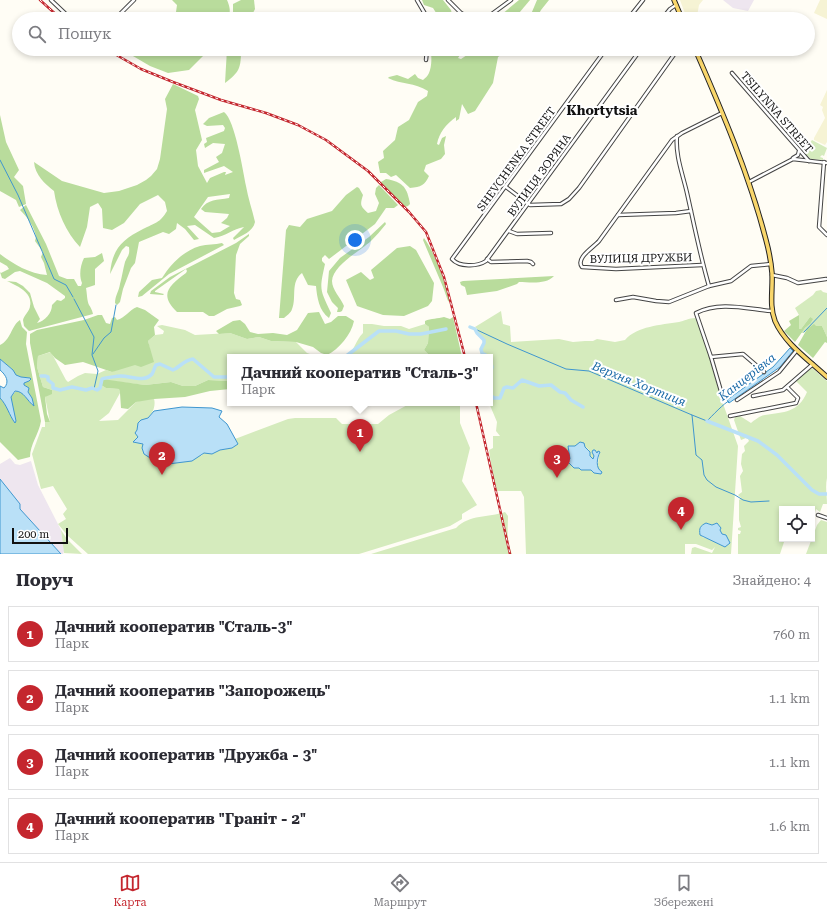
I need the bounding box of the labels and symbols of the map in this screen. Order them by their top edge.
street label: TSILYNNA STREET [738,69,815,155]
district label: Khortytsia [567,103,638,118]
street label: SHEVCHENKA STREET [474,105,558,214]
street label: ВУЛИЦЯ ЗОРЯНА [505,131,574,219]
your location [345,230,365,250]
street label: ВУЛИЦЯ ДРУЖБИ [590,251,692,266]
water label: Канцерівка [715,350,778,404]
water label: Верхня Хортиця [589,358,688,409]
pin: 1 [347,419,373,452]
pin: 2 [149,442,175,475]
pin: 3 [544,445,570,478]
pin: 4 [668,497,694,530]
scale bar [12,526,68,545]

